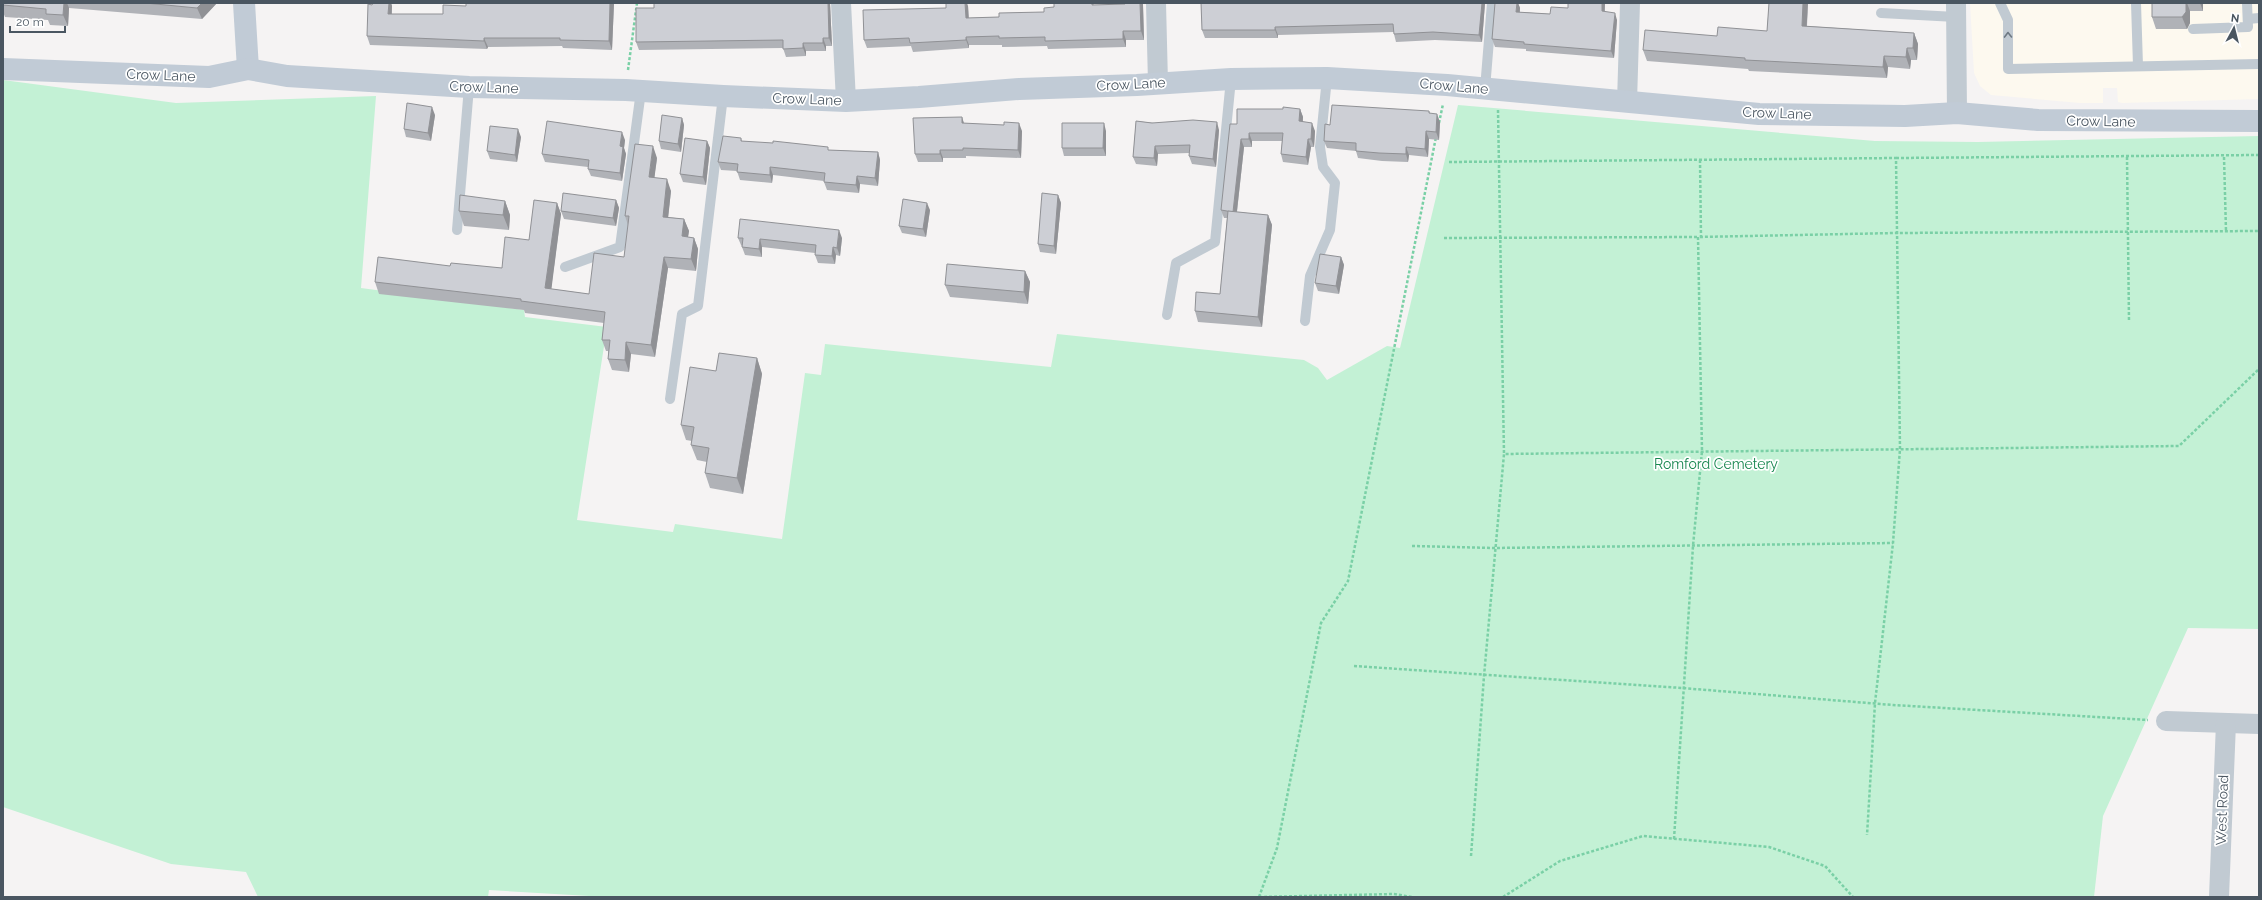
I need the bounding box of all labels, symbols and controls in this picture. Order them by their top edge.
scale bar [10,8,65,34]
north arrow [2214,8,2254,48]
text: N [2230,12,2240,26]
text: 20 m [16,15,44,29]
one-way arrow [2004,32,2012,38]
street label: Crow Lane [126,66,196,84]
street label: Crow Lane [1096,74,1166,94]
street label: Crow Lane [1419,75,1489,97]
street label: Crow Lane [449,78,519,96]
street label: Crow Lane [772,90,842,108]
street label: Crow Lane [1742,104,1812,122]
street label: Crow Lane [2066,112,2136,130]
park label: Romford Cemetery [1654,456,1778,472]
street label: West Road [2213,774,2231,846]

